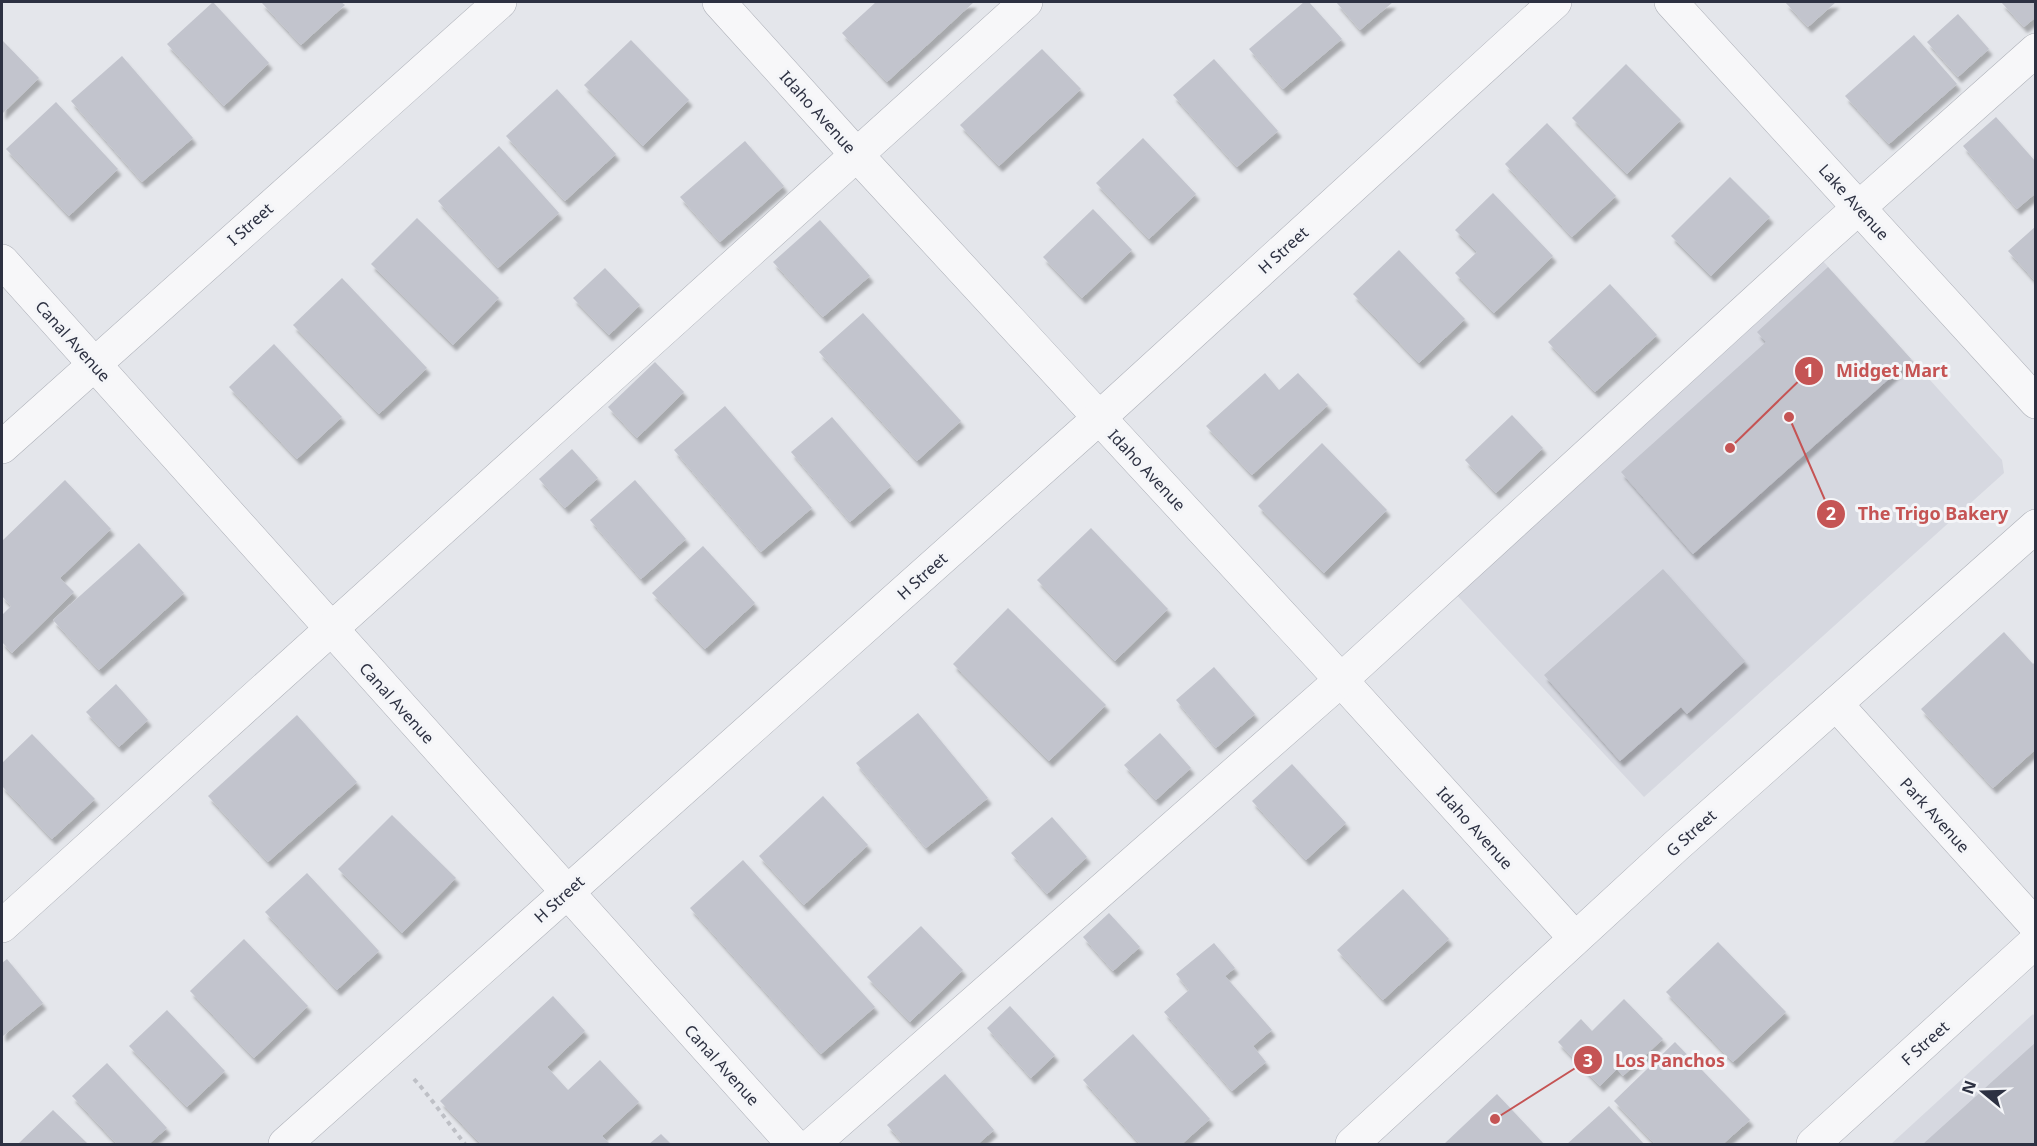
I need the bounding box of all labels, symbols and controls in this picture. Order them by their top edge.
street label: Idaho Avenue [775,66,861,158]
street label: Lake Avenue [1814,159,1894,245]
street label: I Street [222,198,278,250]
street label: H Street [1253,221,1313,278]
street label: Canal Avenue [31,296,115,386]
callout: Midget Mart [1794,353,1960,389]
text: 1 [1804,358,1814,382]
text: Midget Mart [1836,358,1948,382]
street label: Idaho Avenue [1103,424,1191,516]
callout: The Trigo Bakery [1816,496,2020,532]
text: 2 [1826,501,1836,525]
text: The Trigo Bakery [1858,501,2009,525]
street label: H Street [892,547,952,604]
street label: Canal Avenue [355,658,439,748]
street label: Park Avenue [1895,773,1975,857]
street label: Idaho Avenue [1432,782,1518,874]
street label: G Street [1661,804,1721,861]
street label: H Street [529,870,589,927]
street label: F Street [1896,1016,1954,1070]
street label: Canal Avenue [680,1020,764,1110]
callout: Los Panchos [1573,1042,1737,1078]
text: 3 [1583,1048,1593,1072]
text: Los Panchos [1615,1048,1725,1072]
north arrow [1953,1062,2013,1122]
text: N [1956,1077,1981,1097]

